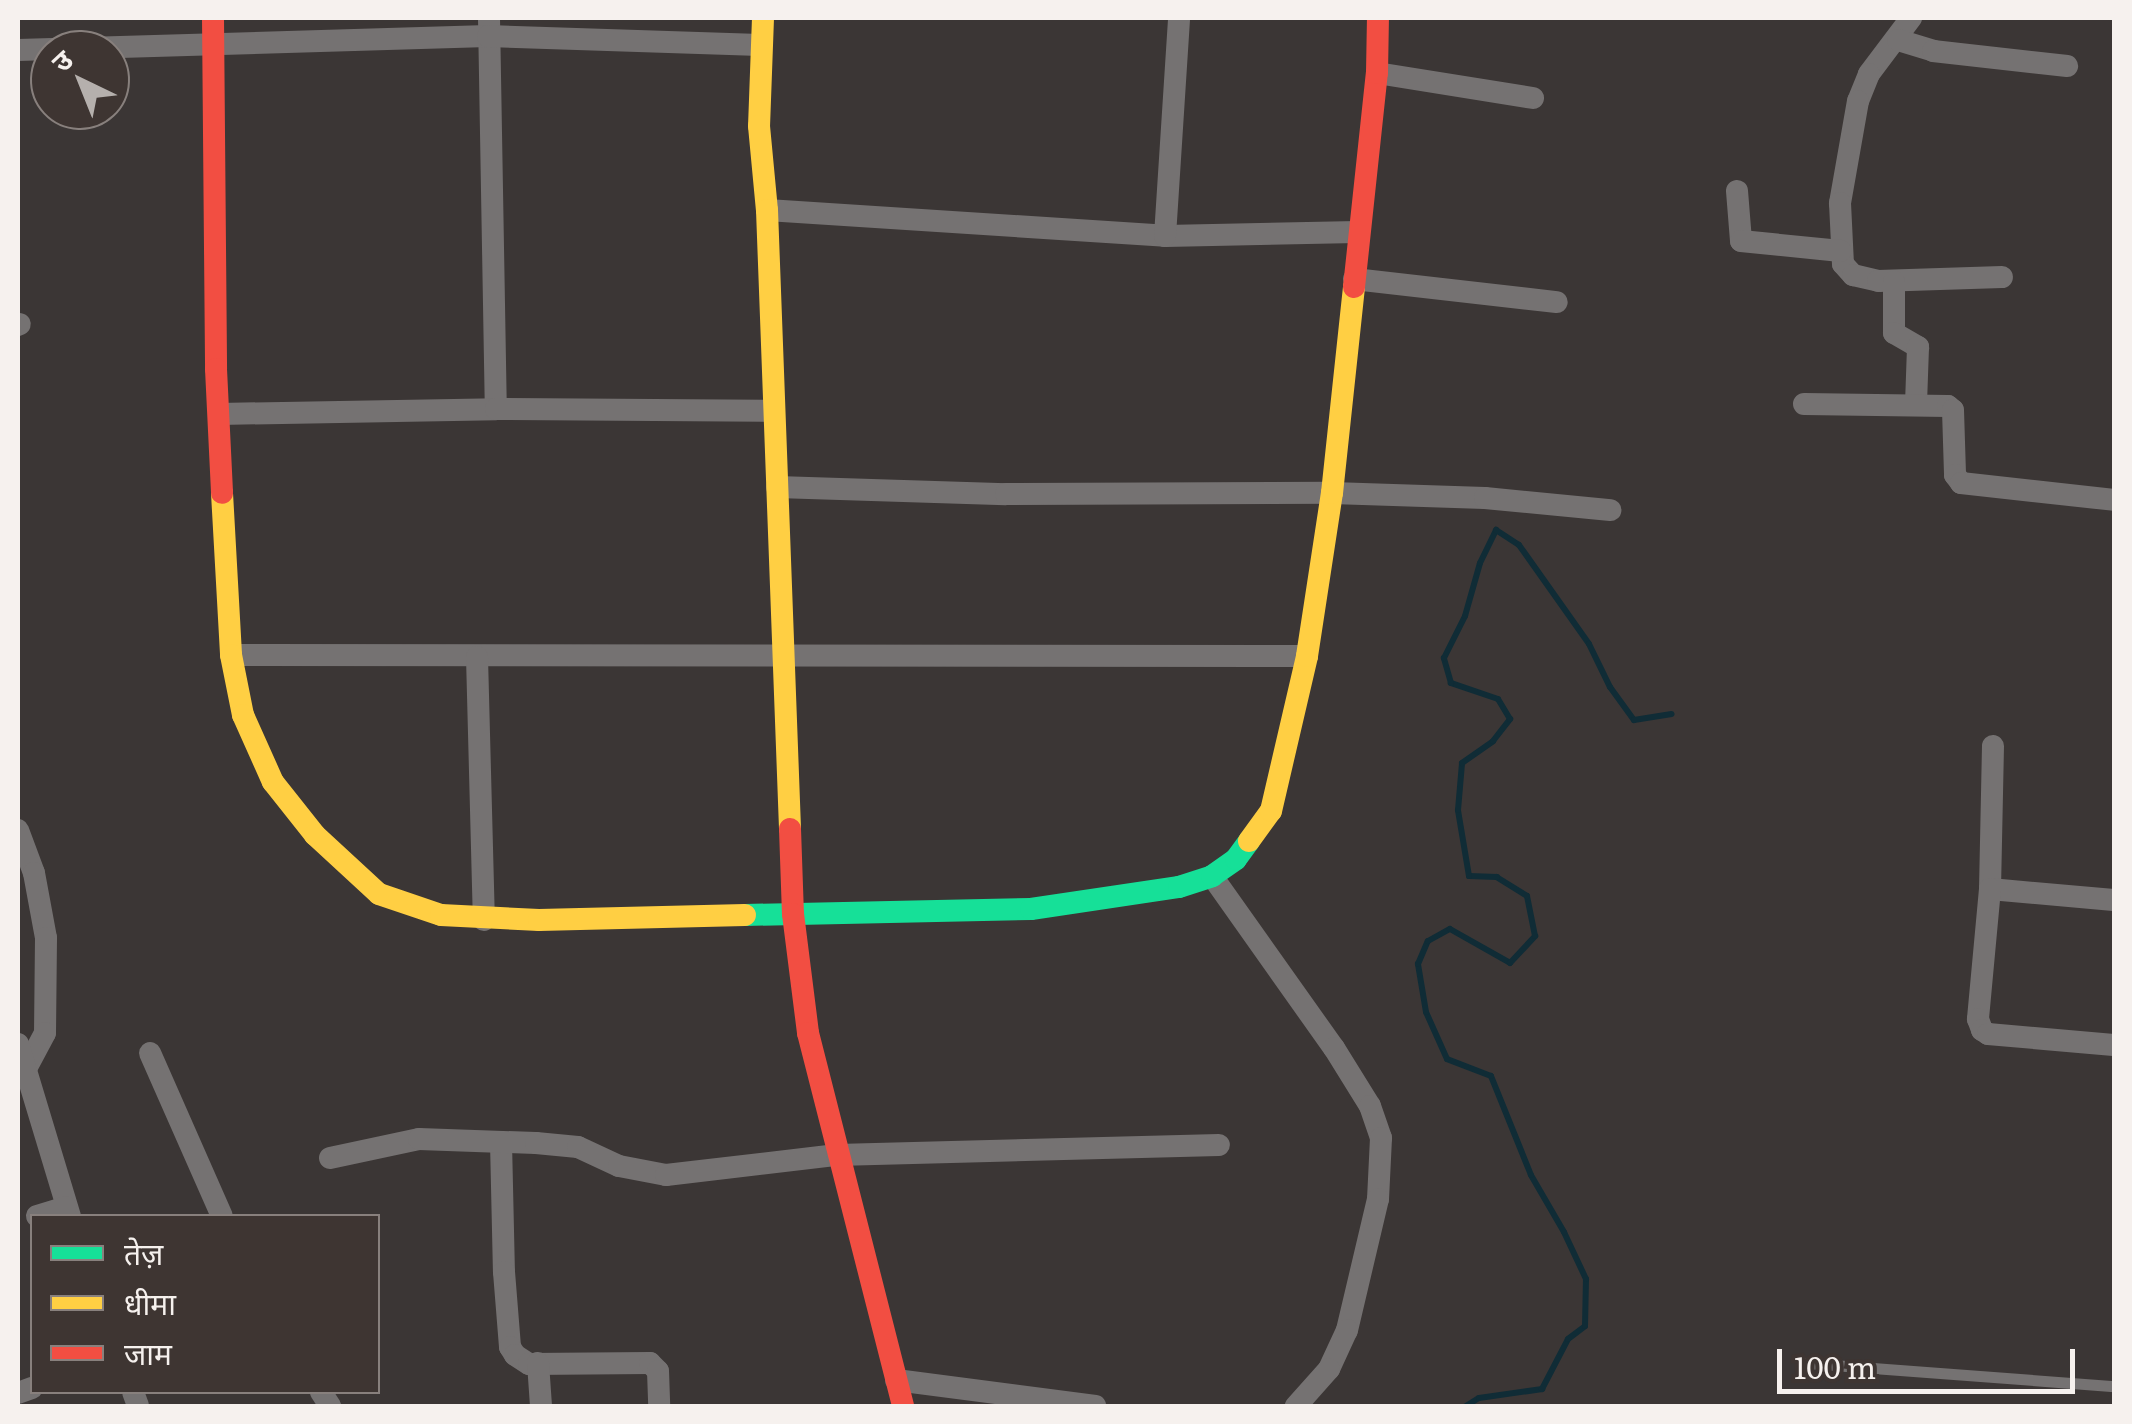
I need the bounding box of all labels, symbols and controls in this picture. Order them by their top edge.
north arrow [30,30,130,130]
text: उ [41,39,81,80]
legend [30,1214,380,1394]
text: तेज़ [124,1230,163,1274]
text: धीमा [124,1280,176,1324]
scale bar [1782,1329,2080,1391]
text: जाम [124,1330,172,1374]
text: 100 m [1794,1344,1876,1388]

